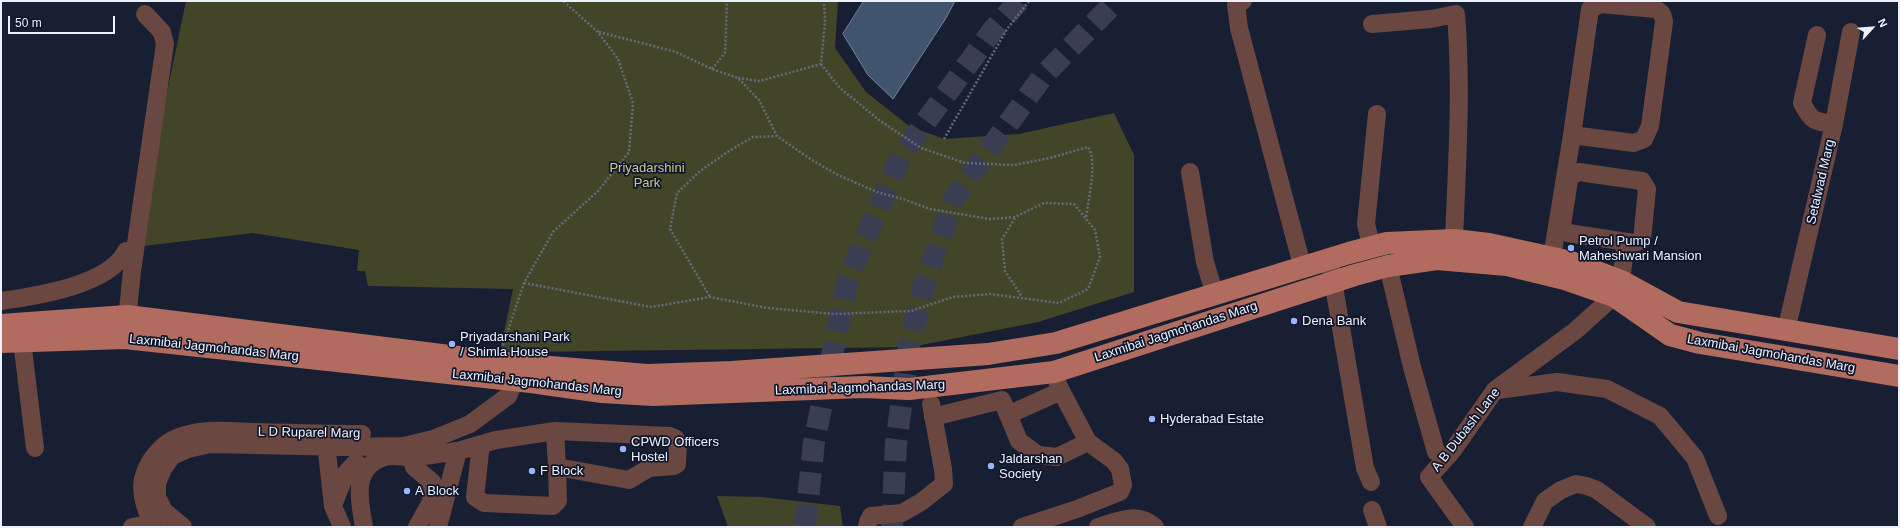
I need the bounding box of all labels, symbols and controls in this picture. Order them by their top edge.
scale bar [10,8,117,34]
north arrow [1852,8,1892,48]
text: 50 m [15,16,42,30]
text: N [1876,17,1890,29]
street label: Setalwad Marg [1804,138,1838,226]
park label: Priyadarshini Park [609,160,685,191]
place label: Petrol Pump / Maheshwari Mansion [1579,233,1702,264]
marker: Petrol Pump / Maheshwari Mansion [1566,243,1576,253]
street label: Laxmibai Jagmohandas Marg [1092,298,1260,366]
place label: Dena Bank [1302,313,1366,329]
marker: Dena Bank [1289,316,1299,326]
place label: Priyadarshani Park / Shimla House [460,329,570,360]
street label: Laxmibai Jagmohandas Marg [128,331,300,365]
street label: Laxmibai Jagmohandas Marg [1686,332,1856,376]
marker: Priyadarshani Park / Shimla House [447,339,457,349]
street label: Laxmibai Jagmohandas Marg [451,366,623,400]
street label: Laxmibai Jagmohandas Marg [775,377,945,399]
street label: A B Dubash Lane [1428,385,1504,475]
place label: Hyderabad Estate [1160,411,1264,427]
marker: Hyderabad Estate [1147,414,1157,424]
street label: L D Ruparel Marg [258,424,360,442]
place label: CPWD Officers Hostel [631,434,719,465]
marker: CPWD Officers Hostel [618,444,628,454]
place label: Jaldarshan Society [999,451,1063,482]
marker: Jaldarshan Society [986,461,996,471]
place label: F Block [540,463,583,479]
marker: F Block [527,466,537,476]
place label: A Block [415,483,459,499]
marker: A Block [402,486,412,496]

